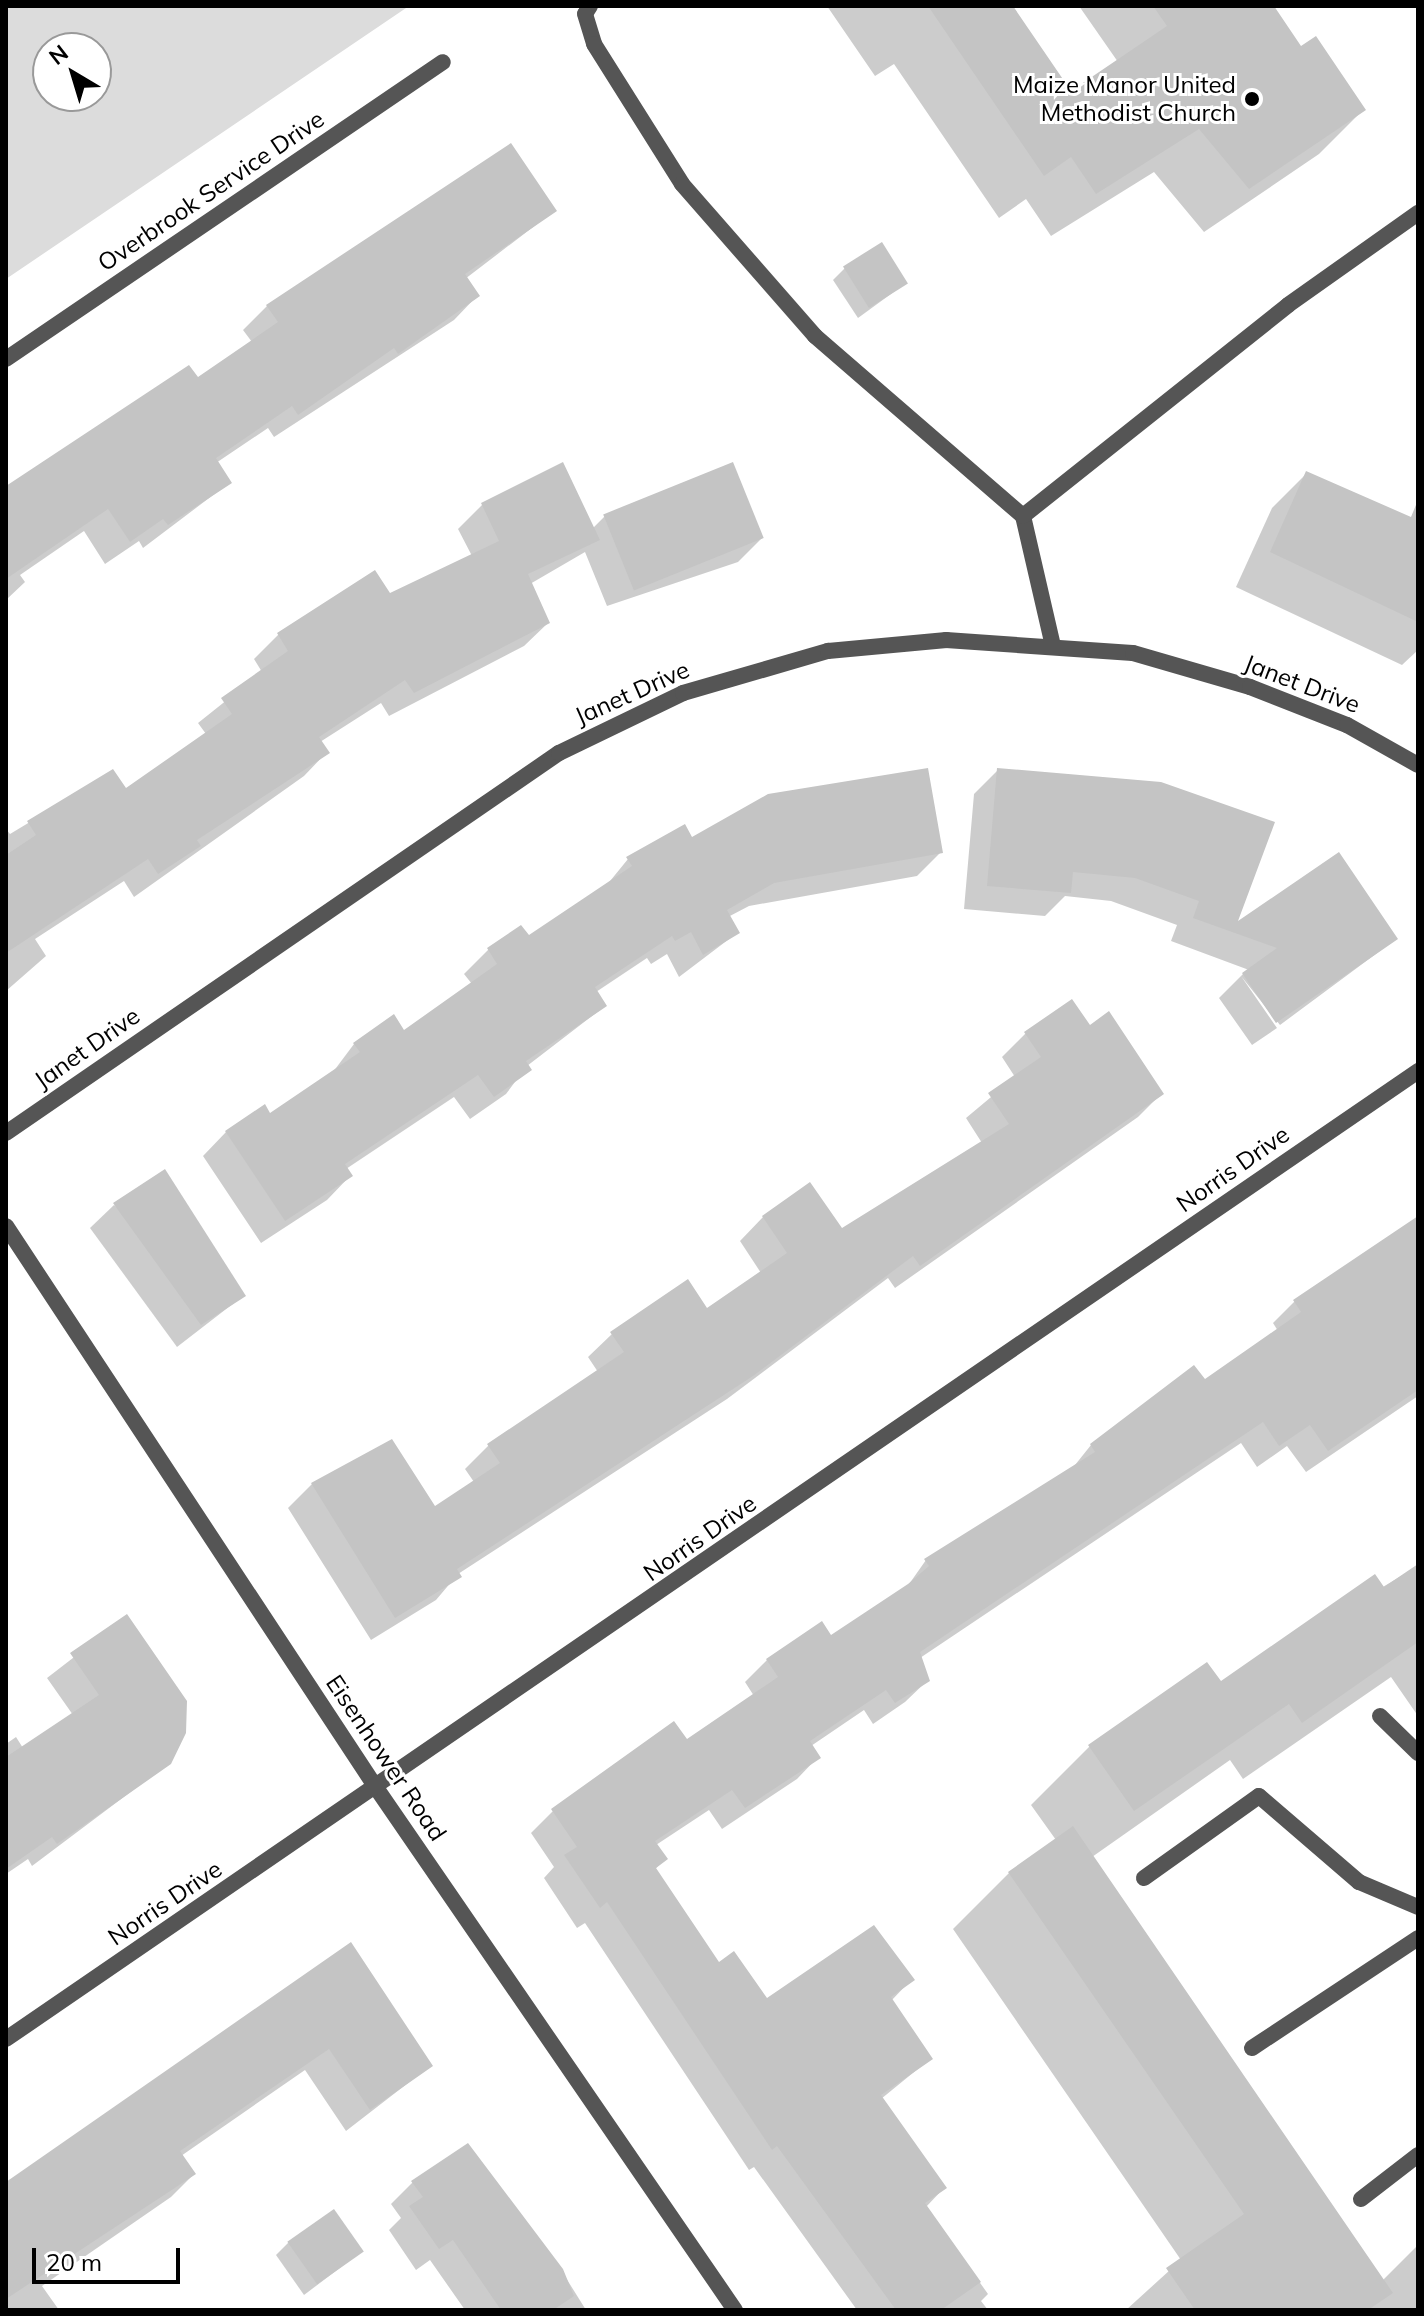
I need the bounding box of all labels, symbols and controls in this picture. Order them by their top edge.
north arrow [32,32,112,112]
text: N [43,39,74,71]
place label: Maize Manor United Methodist Church [1013,71,1236,127]
marker: Maize Manor United Methodist Church [1243,90,1261,108]
street label: Overbrook Service Drive [92,104,330,278]
street label: Janet Drive [1240,649,1364,719]
street label: Janet Drive [570,655,694,731]
street label: Janet Drive [29,1001,145,1095]
street label: Norris Drive [1171,1120,1295,1218]
street label: Norris Drive [638,1489,762,1587]
street label: Eisenhower Road [320,1670,452,1846]
street label: Norris Drive [103,1854,227,1952]
scale bar [36,2232,184,2282]
text: 20 m [46,2247,102,2277]

